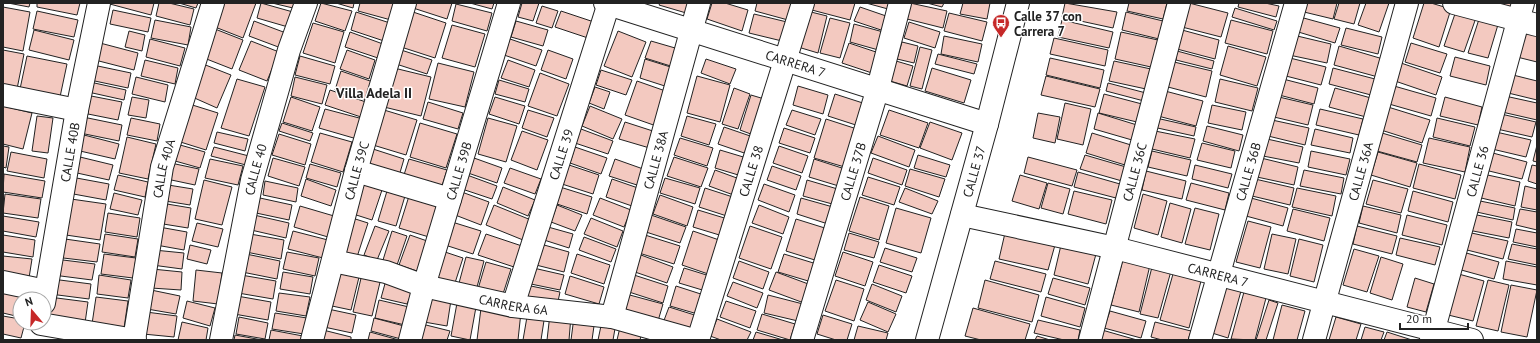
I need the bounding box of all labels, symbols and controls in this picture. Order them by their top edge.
place label: Calle 37 con Carrera 7 [1014,8,1082,40]
bus stop icon: Calle 37 con Carrera 7 [991,13,1011,38]
street label: CARRERA 7 [763,46,828,81]
district label: Villa Adela II [335,84,412,102]
street label: CALLE 40B [56,121,83,183]
street label: CALLE 39 [545,127,577,182]
street label: CALLE 38A [639,128,672,191]
street label: CALLE 40A [149,136,179,199]
street label: CALLE 39C [340,139,373,202]
street label: CALLE 39B [442,140,475,202]
street label: CALLE 37B [836,140,870,203]
street label: CALLE 36C [1119,140,1150,203]
street label: CALLE 36B [1231,140,1264,203]
street label: CALLE 36A [1344,140,1377,203]
street label: CALLE 40 [241,142,270,197]
street label: CALLE 38 [735,143,767,199]
street label: CALLE 36 [1462,143,1492,199]
street label: CALLE 37 [959,144,989,199]
street label: CARRERA 7 [1186,259,1250,291]
street label: CARRERA 6A [477,290,549,318]
north arrow [12,291,52,331]
text: N [23,294,34,309]
scale bar [1400,305,1468,331]
text: 20 m [1406,311,1432,326]

